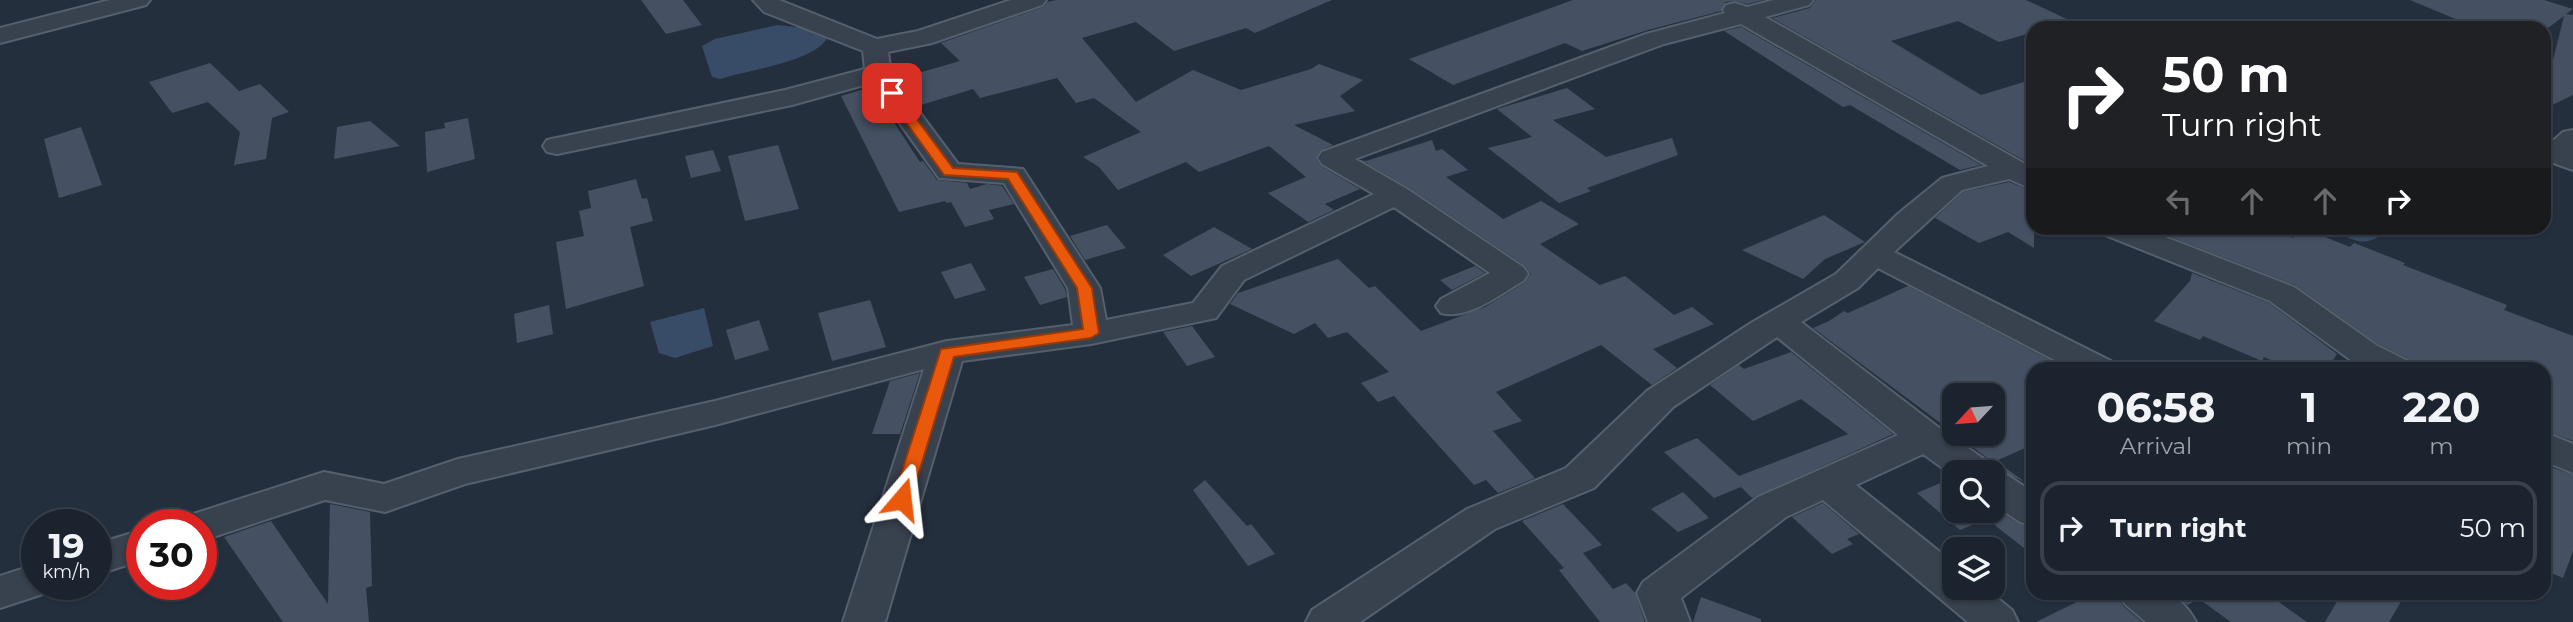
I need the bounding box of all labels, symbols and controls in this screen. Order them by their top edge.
text: 50 m [2162,45,2290,104]
icon: right [2047,49,2138,140]
pin [862,63,922,123]
icon: arrive [873,74,911,112]
text: Turn right [2162,105,2322,144]
icon: left [2160,182,2198,220]
icon: ahead [2233,182,2271,220]
icon: ahead [2306,182,2344,220]
icon: right [2379,182,2417,220]
text: 06:58 [2096,381,2215,433]
text: 1 [2301,381,2317,433]
text: 220 [2402,381,2481,433]
north arrow [1942,383,2006,446]
map controls [1942,383,2005,600]
text: Arrival [2120,432,2192,460]
text: min [2286,432,2332,460]
text: m [2429,432,2454,460]
button: search [1942,460,2005,523]
position arrow [865,462,939,536]
speed limit sign: 30 [126,509,217,600]
icon: right [2051,509,2089,547]
text: Turn right [2110,512,2246,544]
text: 50 m [2460,512,2526,544]
text: 19 [48,524,85,567]
button: layers [1942,537,2005,600]
text: km/h [42,561,91,583]

